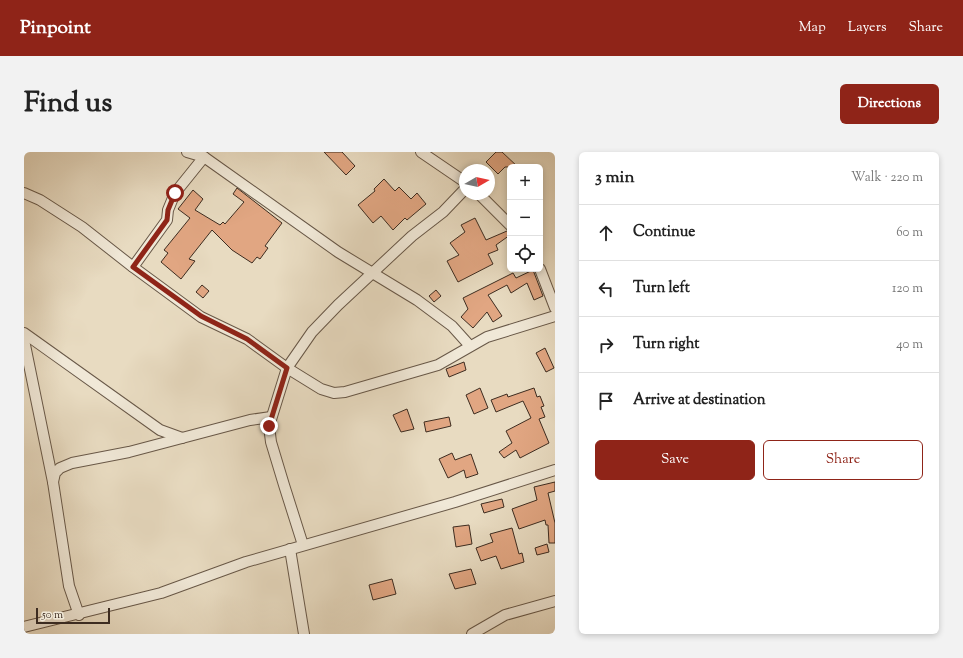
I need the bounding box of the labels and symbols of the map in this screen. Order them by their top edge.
north arrow [459,164,495,200]
route start [166,184,184,202]
route end [260,417,278,435]
scale bar [36,606,110,625]

